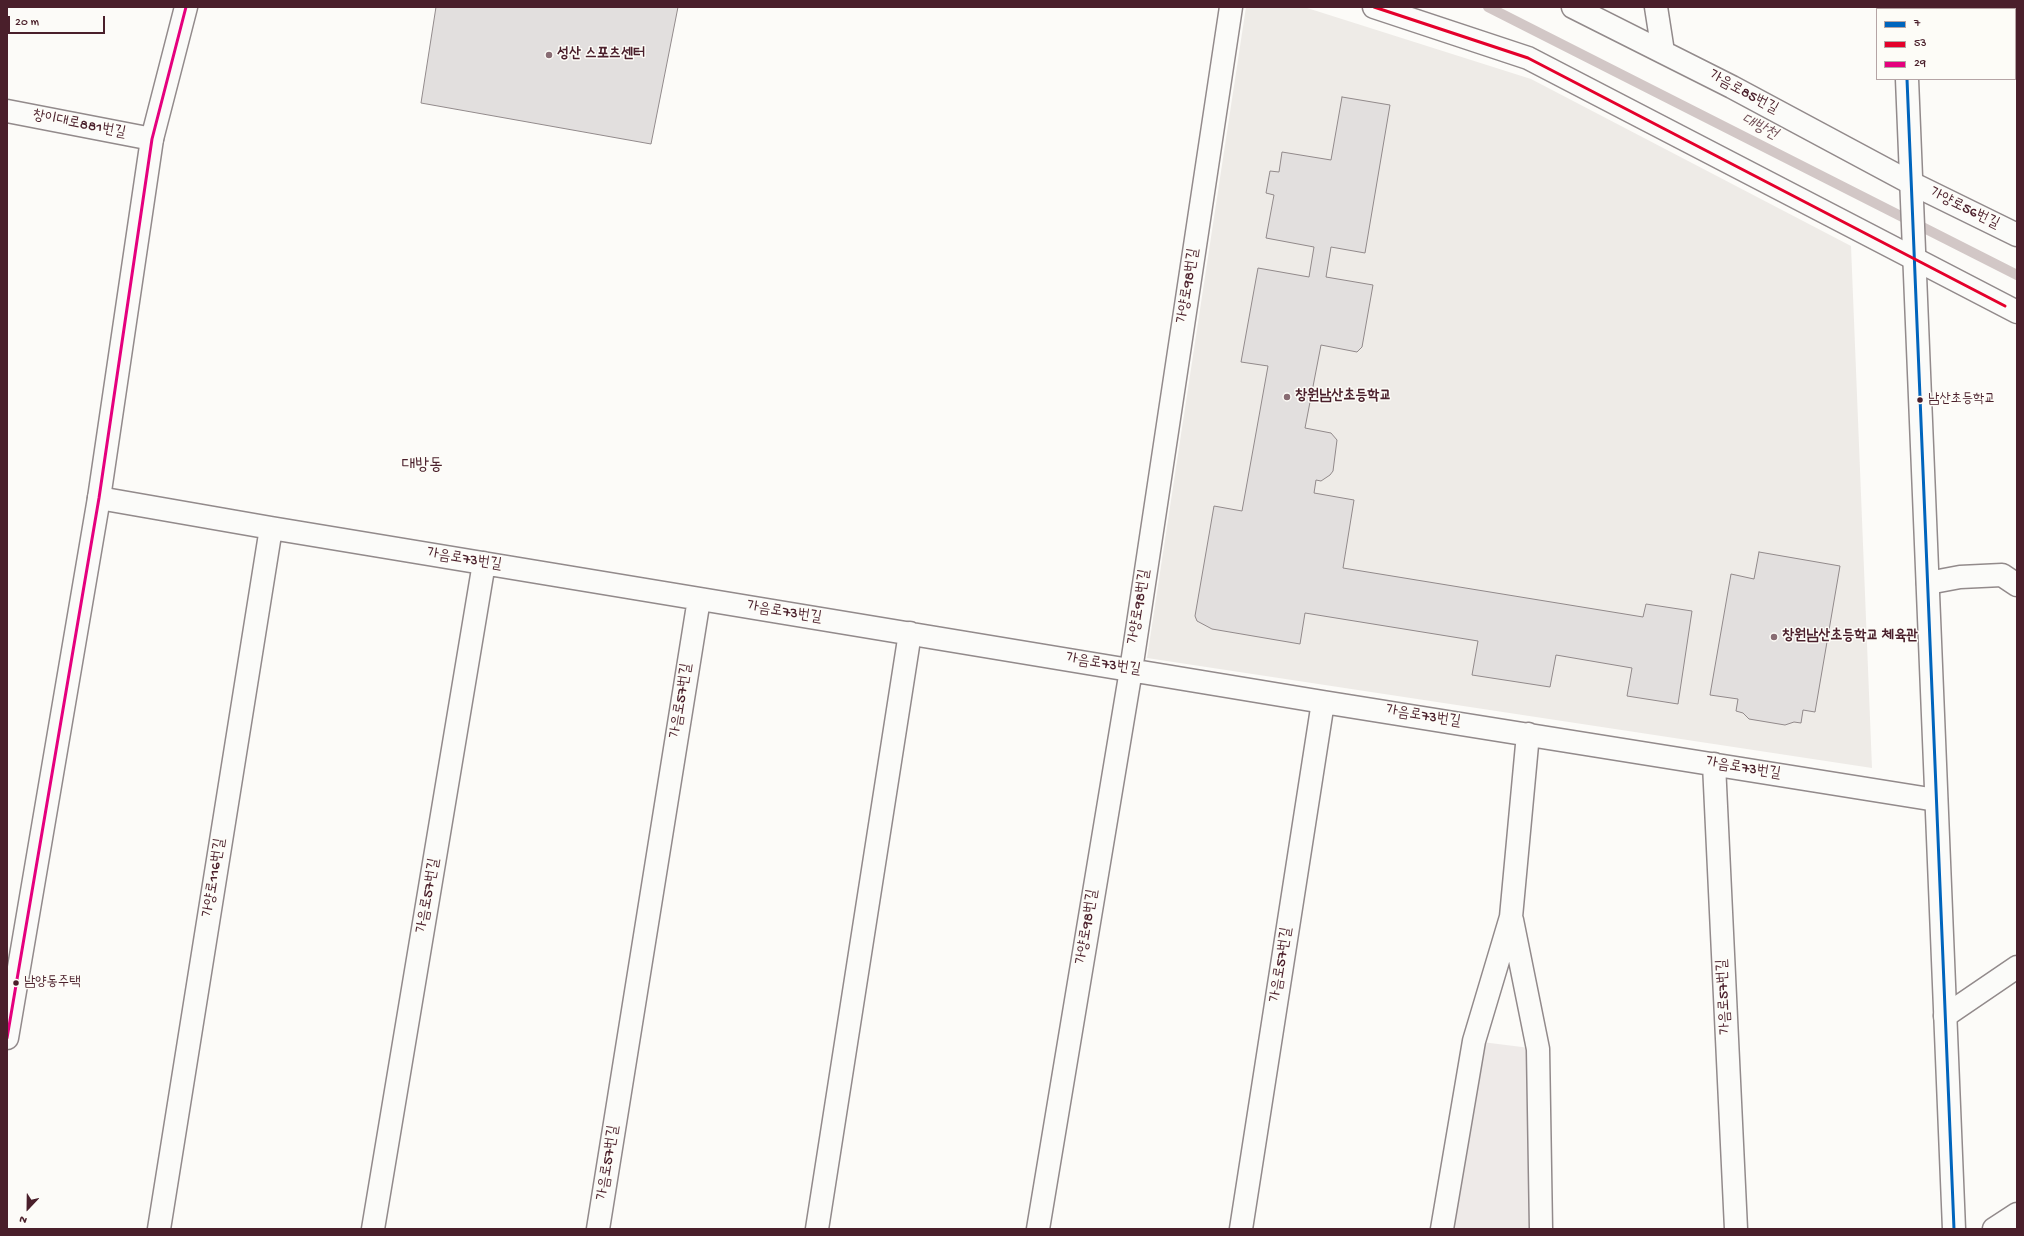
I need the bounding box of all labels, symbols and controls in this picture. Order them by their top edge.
scale bar [10,8,107,34]
legend [1876,8,2016,80]
text: 20 m [15,16,39,30]
text: 7 [1914,17,1920,31]
text: 53 [1914,37,1927,51]
place label: 성산 스포츠센터 [557,46,645,64]
marker: 성산 스포츠센터 [544,50,554,60]
text: 29 [1914,57,1926,71]
street label: 가음로85번길 [1705,67,1781,119]
street label: 창이대로881번길 [31,107,127,143]
water label: 대방천 [1737,111,1781,145]
street label: 가양로56번길 [1926,184,2002,234]
street label: 가양로98번길 [1174,247,1204,325]
place label: 창원남산초등학교 [1295,388,1392,406]
marker: 창원남산초등학교 [1282,392,1292,402]
place label: 남산초등학교 [1928,392,1996,408]
marker: 남산초등학교 [1915,395,1925,405]
district label: 대방동 [401,456,443,476]
street label: 가음로73번길 [425,545,503,575]
street label: 가양로98번길 [1125,568,1155,646]
street label: 가음로73번길 [745,598,823,628]
place label: 창원남산초등학교 체육관 [1782,628,1918,646]
marker: 창원남산초등학교 체육관 [1769,632,1779,642]
street label: 가음로73번길 [1064,650,1142,680]
street label: 가음로57번길 [667,662,697,740]
street label: 가음로73번길 [1384,702,1462,732]
street label: 가음로73번길 [1704,754,1782,784]
street label: 가양로116번길 [200,837,230,919]
street label: 가음로57번길 [414,857,444,935]
street label: 가양로98번길 [1073,888,1103,966]
street label: 가음로57번길 [1267,926,1297,1004]
street label: 가음로57번길 [1714,959,1736,1035]
place label: 남양동주택 [24,975,80,991]
marker: 남양동주택 [11,978,21,988]
street label: 가음로57번길 [594,1124,624,1202]
north arrow [8,1188,48,1228]
text: N [18,1212,29,1226]

